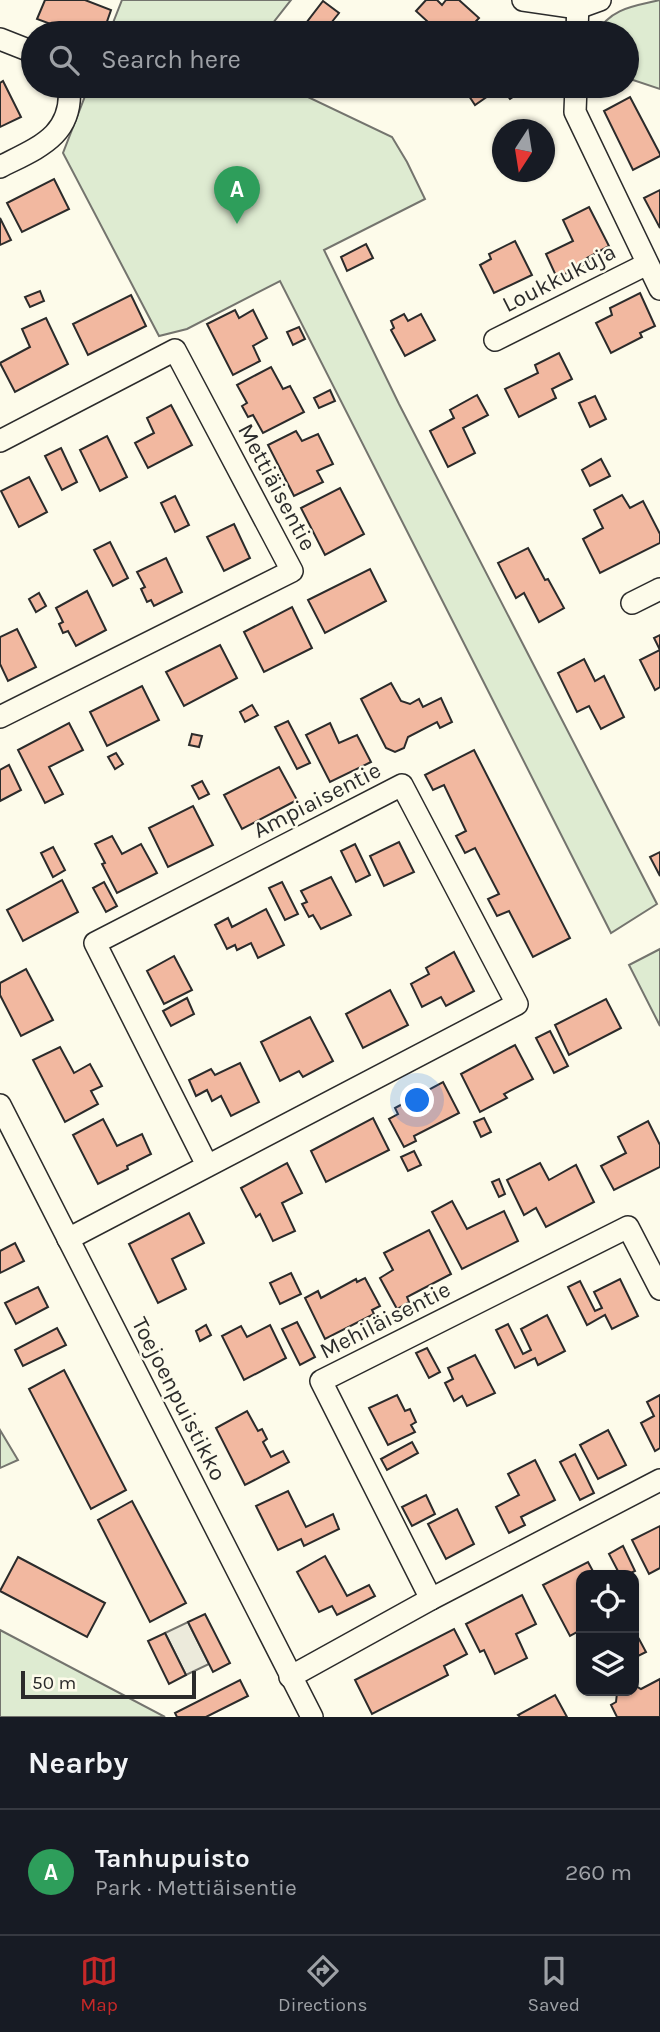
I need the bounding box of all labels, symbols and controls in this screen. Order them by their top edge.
search box [21,21,639,98]
icon: search [45,41,83,79]
text: Search here [101,44,241,75]
north arrow [492,119,555,182]
pin: A [214,166,260,224]
street label: Loukkukuja [498,238,620,318]
street label: Mettiäisentie [232,419,322,555]
street label: Ampiaisentie [249,756,385,844]
your location [400,1083,434,1117]
street label: Mehiläisentie [315,1275,455,1365]
street label: Toejoenpuistikko [126,1313,232,1485]
map controls [576,1570,639,1696]
button: locate [576,1570,639,1633]
button: layers [576,1633,639,1696]
scale bar [21,1668,196,1700]
text: 50 m [32,1672,76,1694]
text: Nearby [28,1745,128,1781]
text: Tanhupuisto [95,1843,250,1874]
text: A [44,1859,58,1886]
text: 260 m [565,1859,632,1886]
text: Park · Mettiäisentie [95,1874,297,1901]
tab: Map [80,1952,118,2016]
tab: Directions [278,1952,367,2016]
tab: Saved [527,1952,580,2016]

